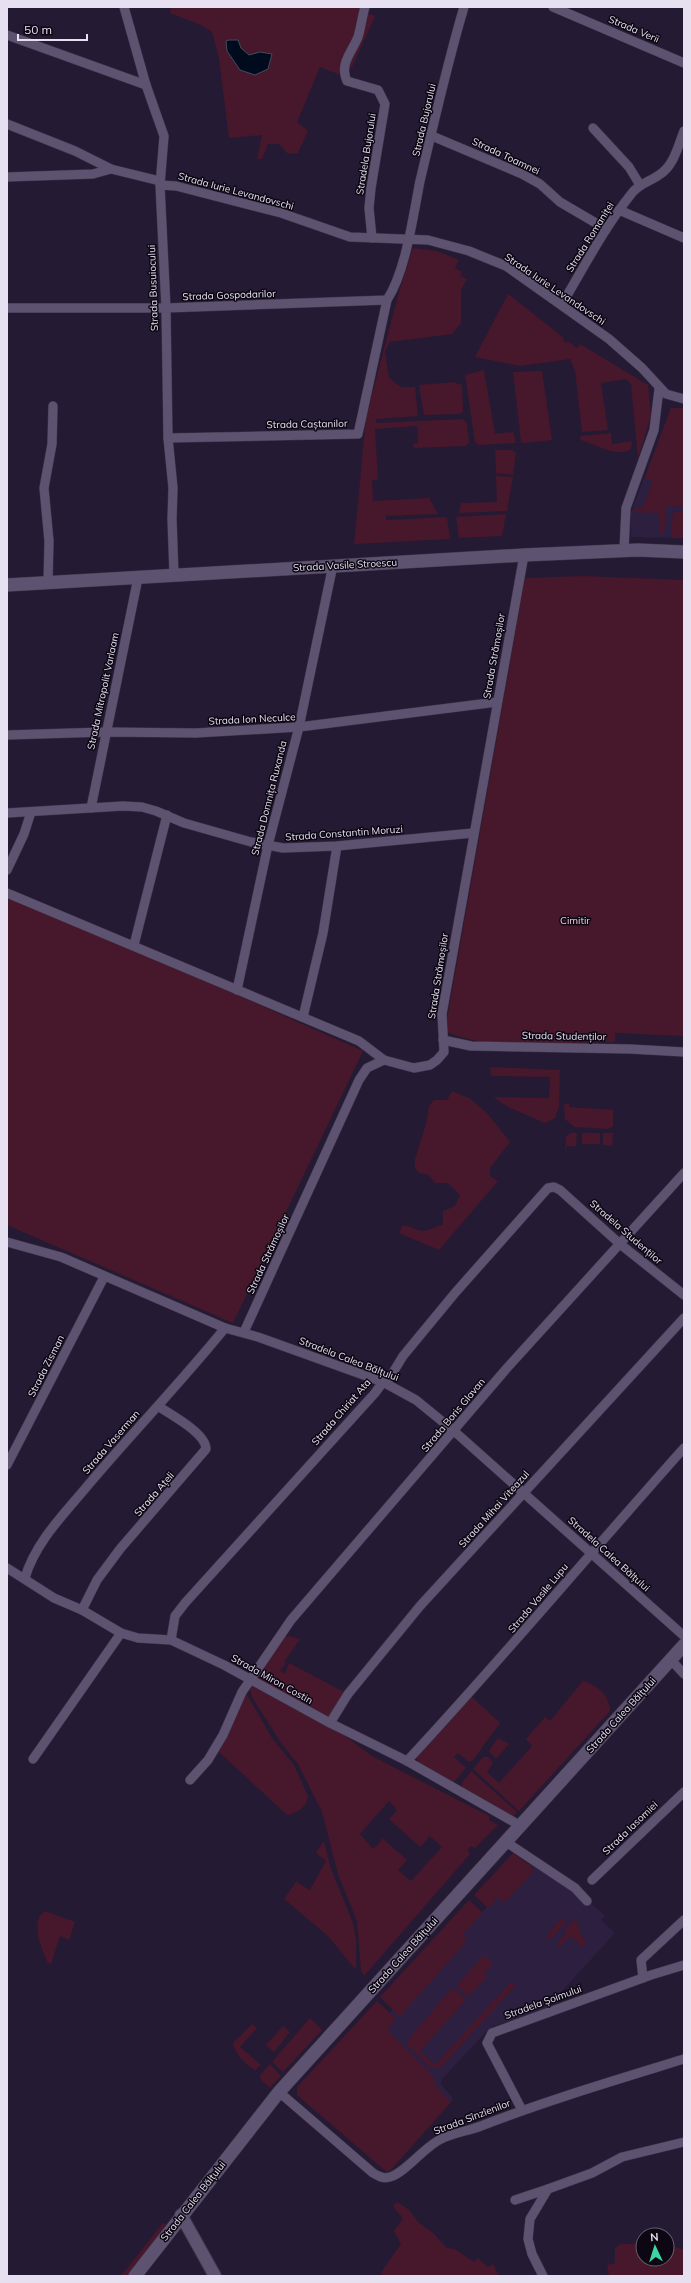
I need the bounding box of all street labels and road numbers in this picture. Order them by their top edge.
street label: Strada Verii [607,12,661,46]
street label: Strada Bujorului [409,82,439,158]
street label: Stradela Bujorului [353,112,379,196]
street label: Strada Toamnei [470,135,542,177]
street label: Strada Iurie Levandovschi [177,169,295,213]
street label: Strada Romaniței [563,199,617,275]
street label: Strada Busuiocului [145,245,161,331]
street label: Strada Iurie Levandovschi [502,250,608,328]
street label: Strada Gospodarilor [182,287,276,303]
street label: Strada Caștanilor [266,417,348,431]
street label: Strada Vasile Stroescu [293,556,397,574]
street label: Strada Strămoșilor [480,612,508,700]
street label: Strada Mitropolit Varlaam [84,631,122,751]
street label: Strada Ion Neculce [208,710,296,728]
street label: Strada Domnița Ruxanda [248,739,290,857]
street label: Strada Constantin Moruzi [285,822,403,844]
street label: Strada Strămoșilor [425,932,451,1020]
street label: Strada Studenților [522,1029,607,1043]
street label: Stradela Studenților [587,1197,665,1267]
street label: Strada Strămoșilor [244,1212,292,1296]
street label: Strada Zisman [25,1333,67,1399]
street label: Stradela Calea Bălțului [297,1334,401,1384]
street label: Strada Boris Glavan [418,1375,488,1455]
street label: Strada Chiriat Ata [309,1376,373,1448]
street label: Strada Vaserman [80,1407,143,1477]
street label: Strada Mihai Viteazul [456,1468,532,1550]
street label: Strada Ațeli [131,1469,177,1519]
street label: Stradela Calea Bălțului [565,1514,653,1594]
street label: Strada Vasile Lupu [505,1561,571,1635]
street label: Strada Miron Costin [229,1651,315,1707]
street label: Strada Calea Bălțului [583,1674,659,1756]
street label: Strada Iasomiei [600,1798,660,1858]
street label: Strada Calea Bălțului [365,1914,441,1996]
street label: Stradela Șoimului [503,1982,583,2022]
street label: Strada Sînzîenilor [432,2096,513,2138]
street label: Strada Calea Bălțului [158,2158,228,2244]

